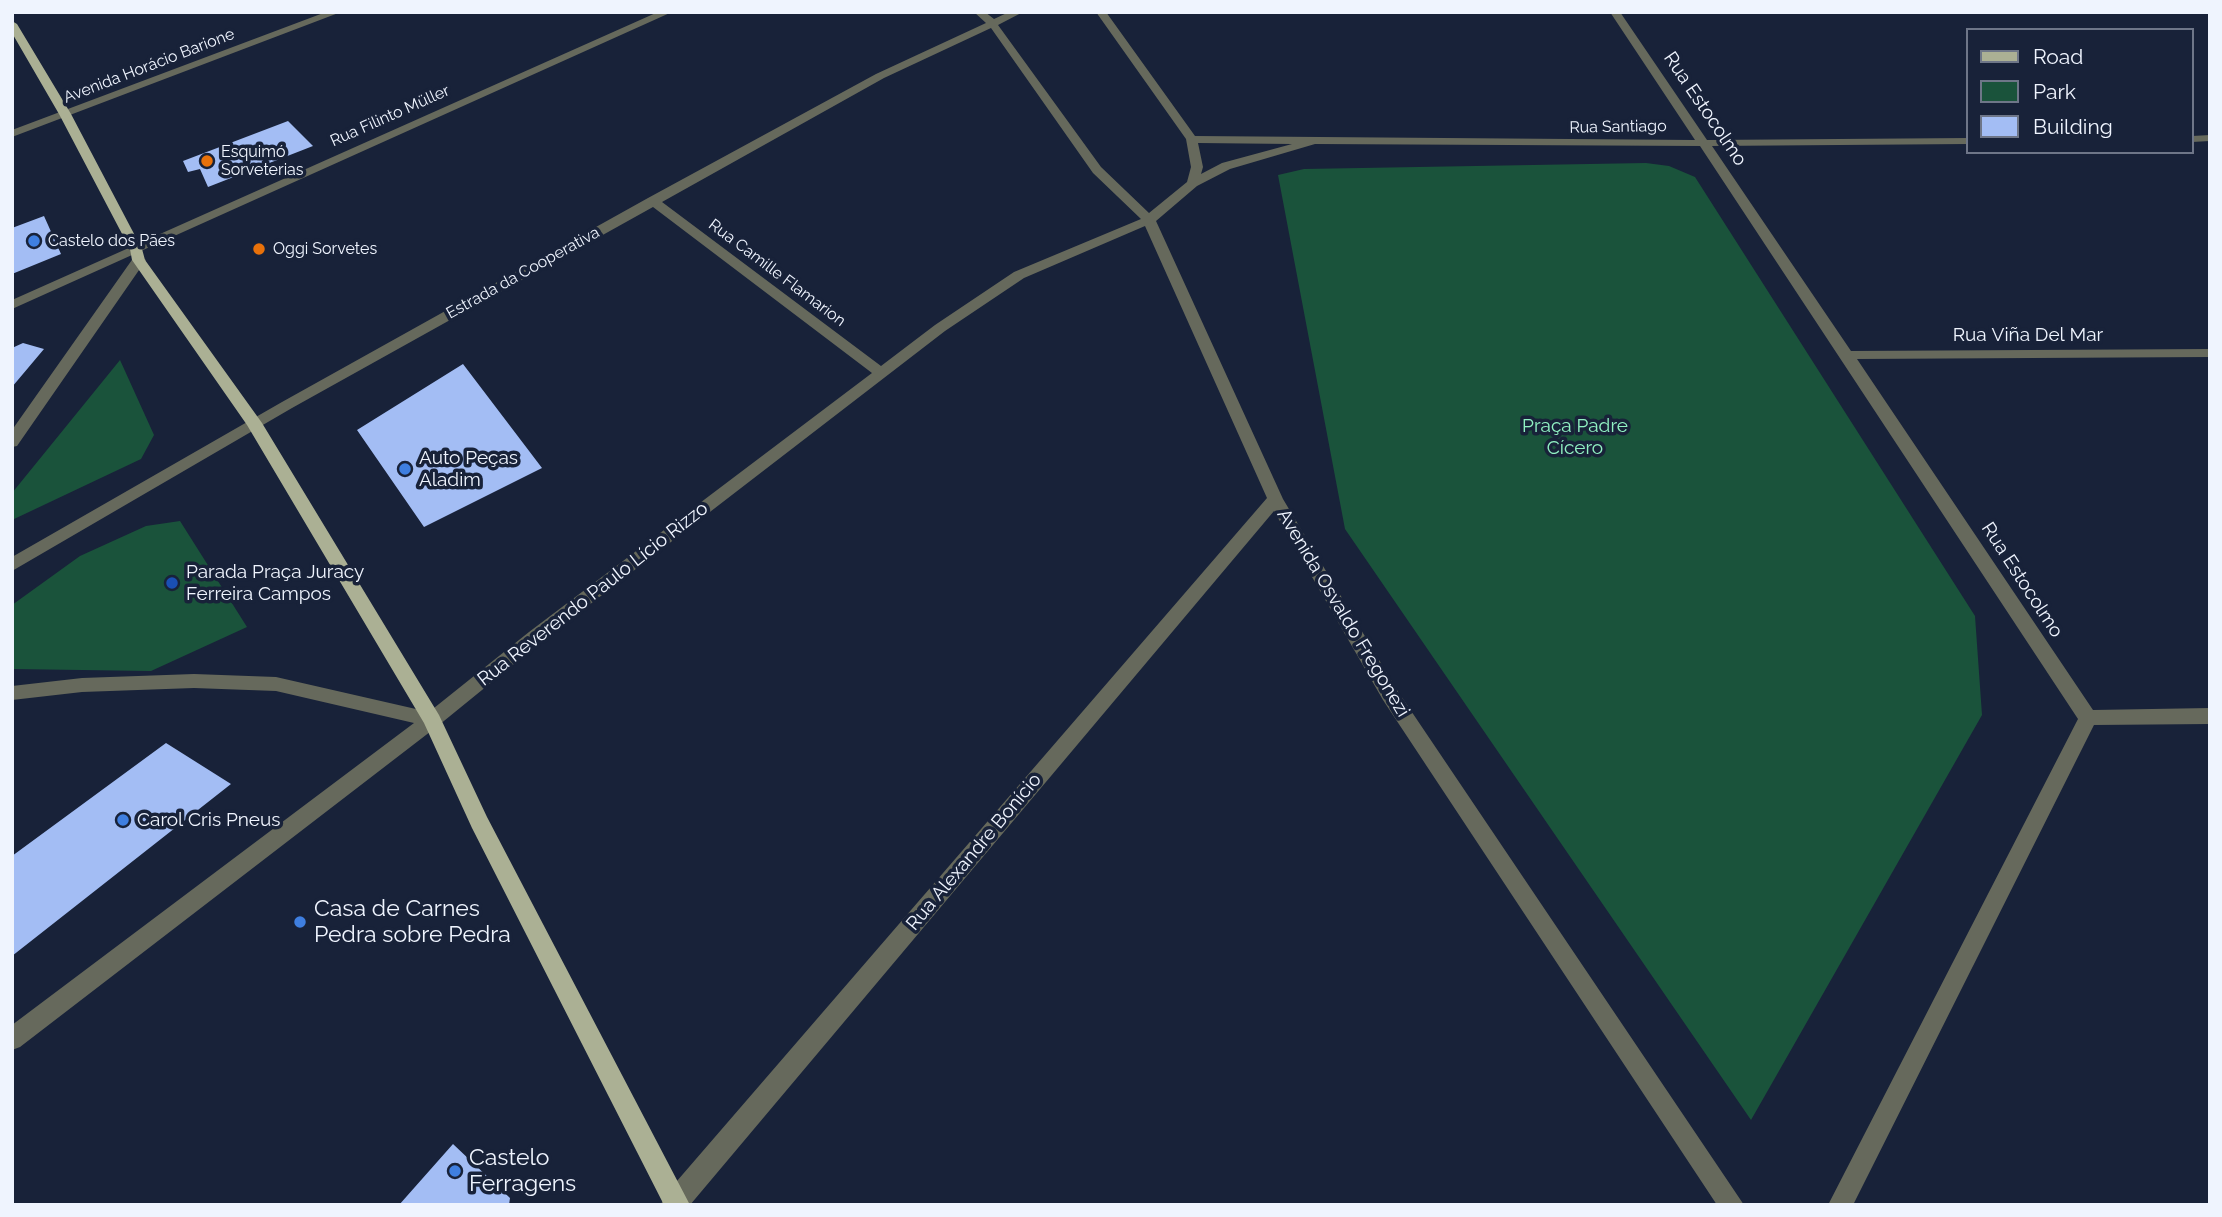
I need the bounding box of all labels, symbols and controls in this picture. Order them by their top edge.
street label: Avenida Horácio Barione [61,25,237,107]
legend [1966,28,2194,154]
text: Road [2033,44,2083,69]
street label: Rua Estocolmo [1658,48,1752,170]
text: Park [2033,79,2076,104]
street label: Rua Filinto Müller [327,81,453,151]
text: Building [2033,114,2113,139]
street label: Rua Santiago [1569,117,1667,137]
place label: Esquimó Sorveterias [221,142,304,180]
marker: Esquimó Sorveterias [199,153,215,169]
street label: Rua Camille Flamarion [705,215,849,331]
street label: Estrada da Cooperativa [443,223,603,323]
place label: Castelo dos Pães [48,231,175,251]
marker: Castelo dos Pães [26,233,42,249]
place label: Oggi Sorvetes [273,239,377,259]
marker: Oggi Sorvetes [251,241,267,257]
street label: Rua Viña Del Mar [1953,324,2103,346]
park label: Praça Padre Cícero [1522,415,1628,459]
place label: Auto Peças Aladim [419,447,518,491]
marker: Auto Peças Aladim [397,461,413,477]
street label: Rua Reverendo Paulo Lício Rizzo [473,497,713,691]
street label: Avenida Osvaldo Fregonezi [1272,505,1414,721]
street label: Rua Estocolmo [1976,518,2068,642]
place label: Parada Praça Juracy Ferreira Campos [186,561,364,605]
marker: Parada Praça Juracy Ferreira Campos [164,575,180,591]
street label: Rua Alexandre Bonício [902,769,1046,935]
place label: Carol Cris Pneus [137,809,280,831]
marker: Carol Cris Pneus [115,812,131,828]
place label: Casa de Carnes Pedra sobre Pedra [314,895,511,949]
marker: Casa de Carnes Pedra sobre Pedra [292,914,308,930]
place label: Castelo Ferragens [469,1144,576,1198]
marker: Castelo Ferragens [447,1163,463,1179]

